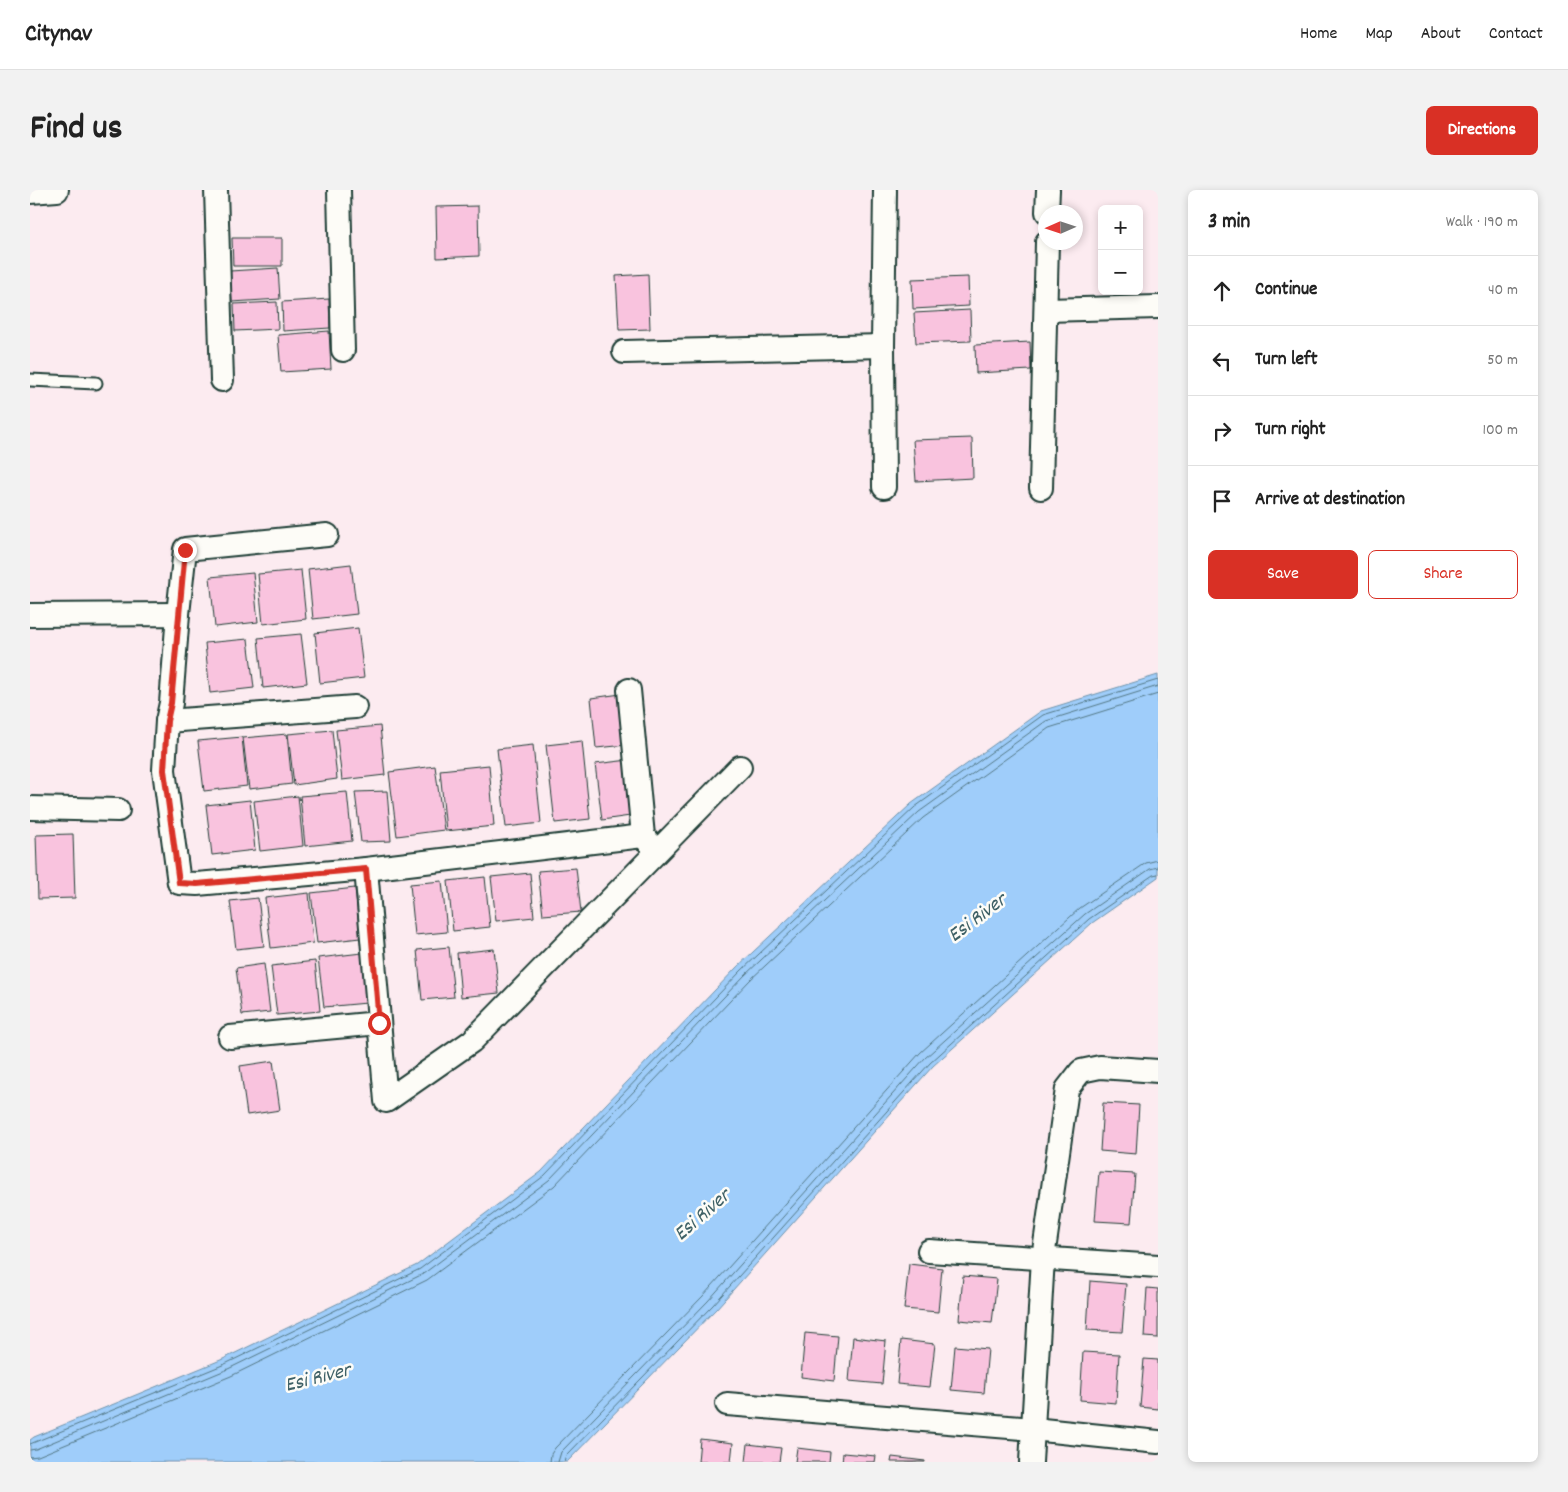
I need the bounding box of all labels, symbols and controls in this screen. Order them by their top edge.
text: Citynav [25,18,92,52]
text: Home [1300,22,1337,47]
text: Map [1365,22,1393,47]
text: About [1421,22,1461,47]
text: Contact [1489,22,1543,47]
text: Find us [30,105,122,155]
button: Directions [1426,106,1538,155]
north arrow [1038,205,1083,250]
map controls [1098,205,1143,295]
button: + [1098,205,1143,250]
text: 3 min [1208,208,1250,238]
text: Walk · 190 m [1446,211,1518,234]
button: − [1098,250,1143,295]
icon: ahead [1208,277,1236,305]
text: Continue [1255,277,1317,304]
text: 40 m [1488,279,1518,302]
icon: left [1208,347,1236,375]
text: Turn left [1255,347,1318,374]
text: 50 m [1487,349,1518,372]
icon: right [1208,417,1236,445]
text: Turn right [1255,417,1326,444]
text: 100 m [1482,419,1518,442]
icon: arrive [1208,487,1236,515]
text: Arrive at destination [1255,487,1405,514]
route end [174,539,197,562]
button: Save [1208,550,1358,599]
button: Share [1368,550,1518,599]
water label: Esi River [942,886,1015,951]
route start [368,1012,391,1035]
water label: Esi River [668,1181,740,1249]
water label: Esi River [282,1356,356,1402]

